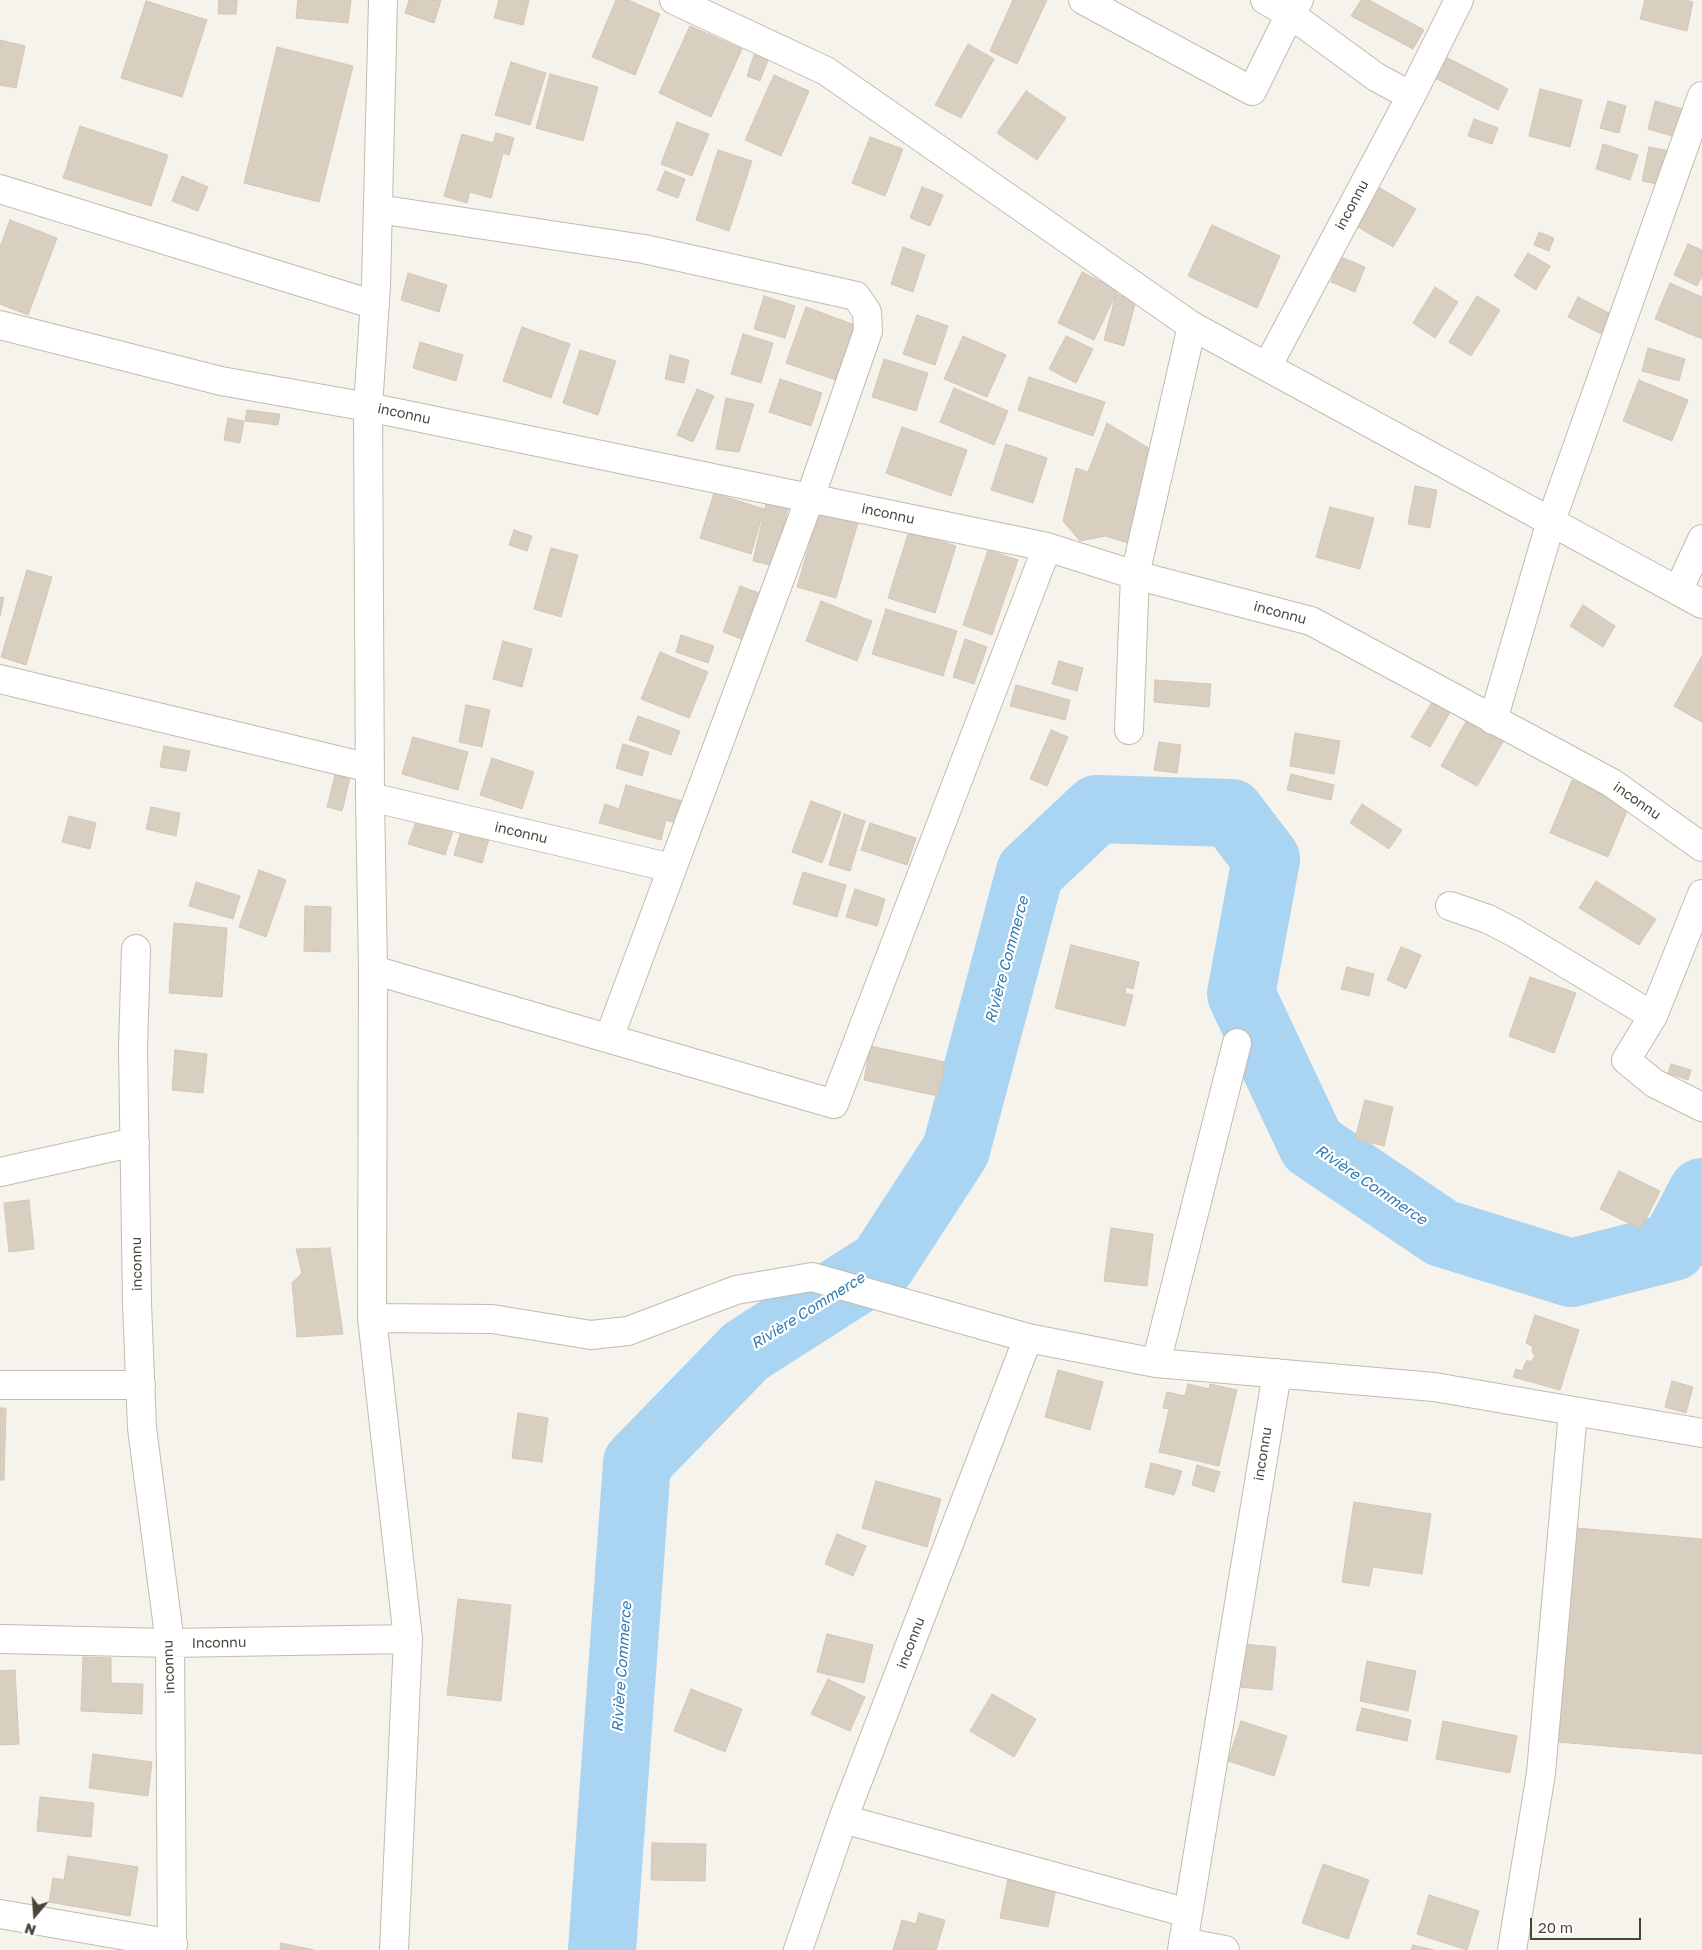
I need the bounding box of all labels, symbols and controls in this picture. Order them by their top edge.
street label: inconnu [1332,177,1372,233]
street label: inconnu [376,400,432,428]
street label: inconnu [860,500,916,528]
street label: inconnu [1252,598,1308,628]
street label: inconnu [1610,779,1664,823]
street label: inconnu [493,819,549,847]
water label: Rivière Commerce [981,895,1033,1025]
water label: Rivière Commerce [1312,1141,1430,1229]
street label: inconnu [128,1237,146,1291]
water label: Rivière Commerce [748,1269,868,1353]
street label: inconnu [1250,1426,1276,1482]
water label: Rivière Commerce [608,1601,636,1733]
street label: inconnu [893,1615,929,1671]
street label: Inconnu [191,1634,247,1652]
street label: inconnu [160,1640,178,1694]
north arrow [10,1890,60,1940]
scale bar [1532,1908,1643,1940]
text: 20 m [1538,1918,1573,1936]
text: N [23,1920,38,1939]

